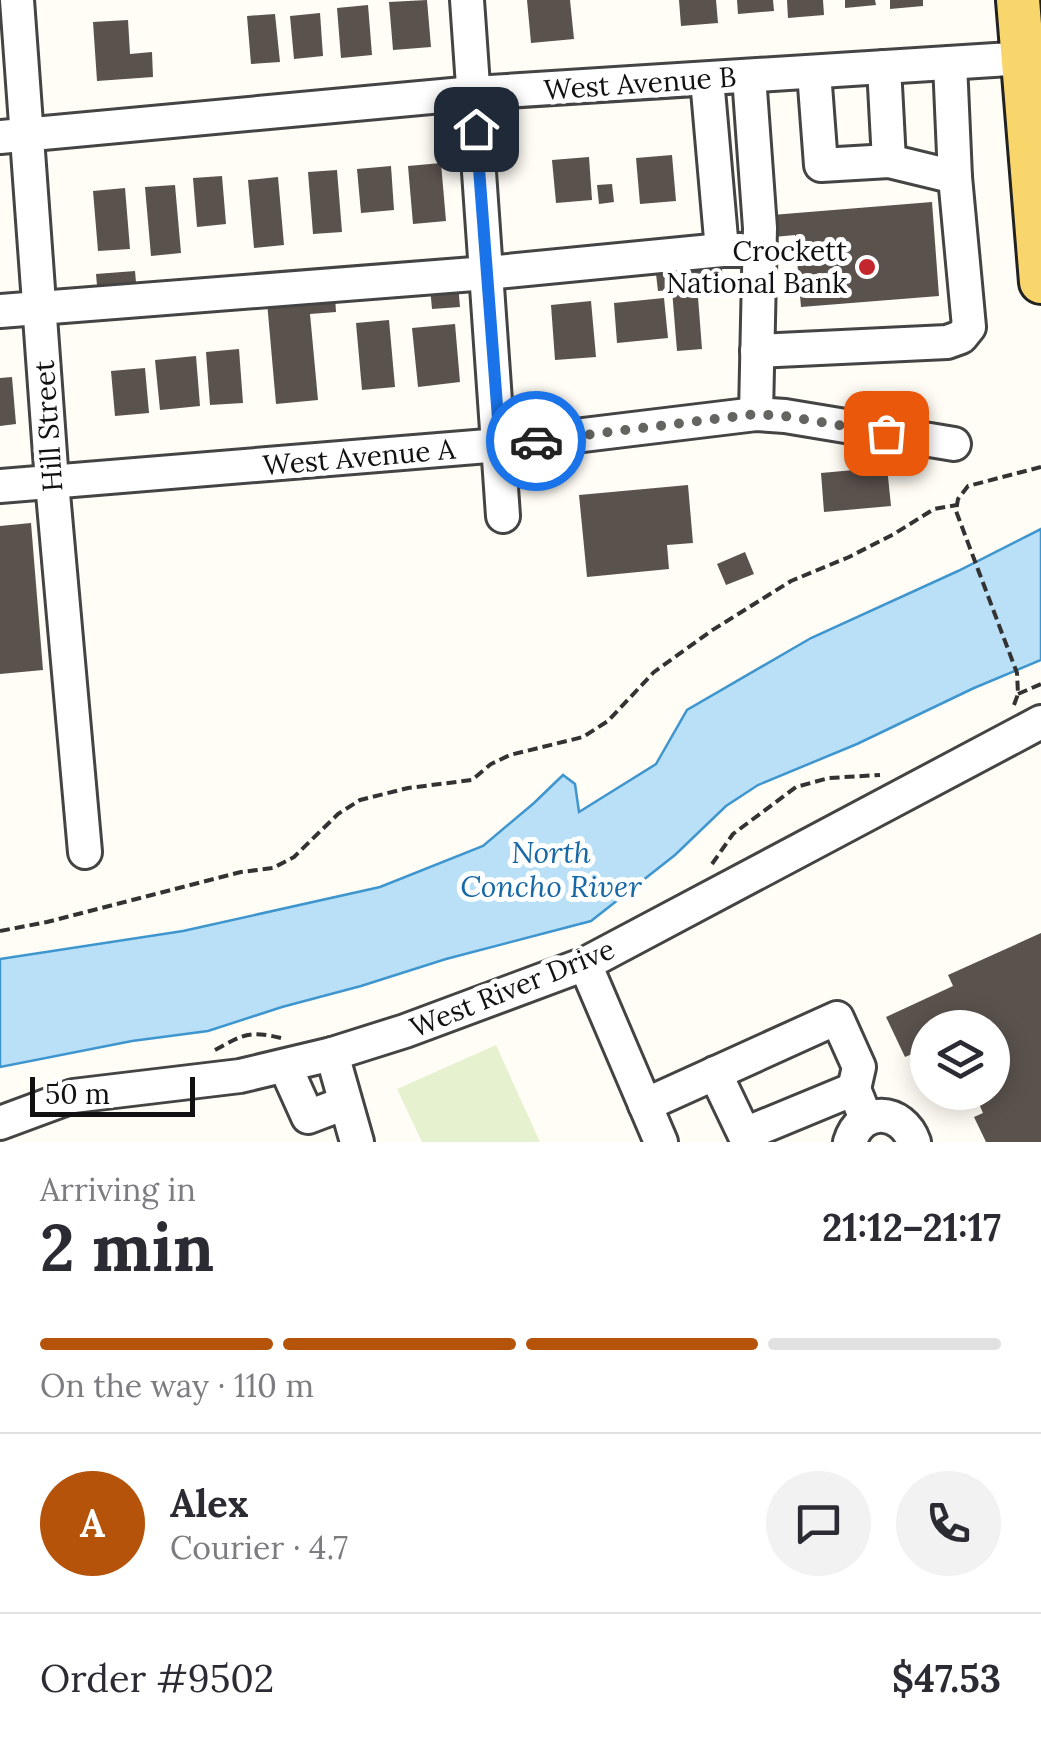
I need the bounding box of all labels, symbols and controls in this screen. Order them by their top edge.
street label: West Avenue B [543,58,737,108]
pin [434,87,519,172]
icon: home [449,102,504,157]
place label: Crockett National Bank [666,233,847,301]
marker: Crockett National Bank [856,256,878,278]
street label: Hill Street [25,359,71,493]
courier [486,391,586,491]
pin [844,391,929,476]
icon: bag [859,406,914,461]
icon: car [509,414,564,469]
street label: West Avenue A [261,431,457,483]
water label: North Concho River [460,833,642,905]
street label: West River Drive [405,931,619,1045]
map controls [910,1010,1010,1110]
button: layers [910,1010,1010,1110]
scale bar [30,1072,195,1116]
text: 50 m [45,1076,110,1112]
text: Arriving in [40,1169,196,1210]
text: 21:12–21:17 [822,1203,1001,1251]
text: 2 min [40,1206,214,1289]
text: On the way · 110 m [40,1365,314,1406]
button: chat [766,1471,871,1576]
button: phone [896,1471,1001,1576]
text: Alex [170,1479,249,1527]
text: A [80,1499,105,1547]
text: Courier · 4.7 [170,1527,348,1568]
text: Order #9502 [40,1654,274,1702]
text: $47.53 [892,1654,1001,1702]

